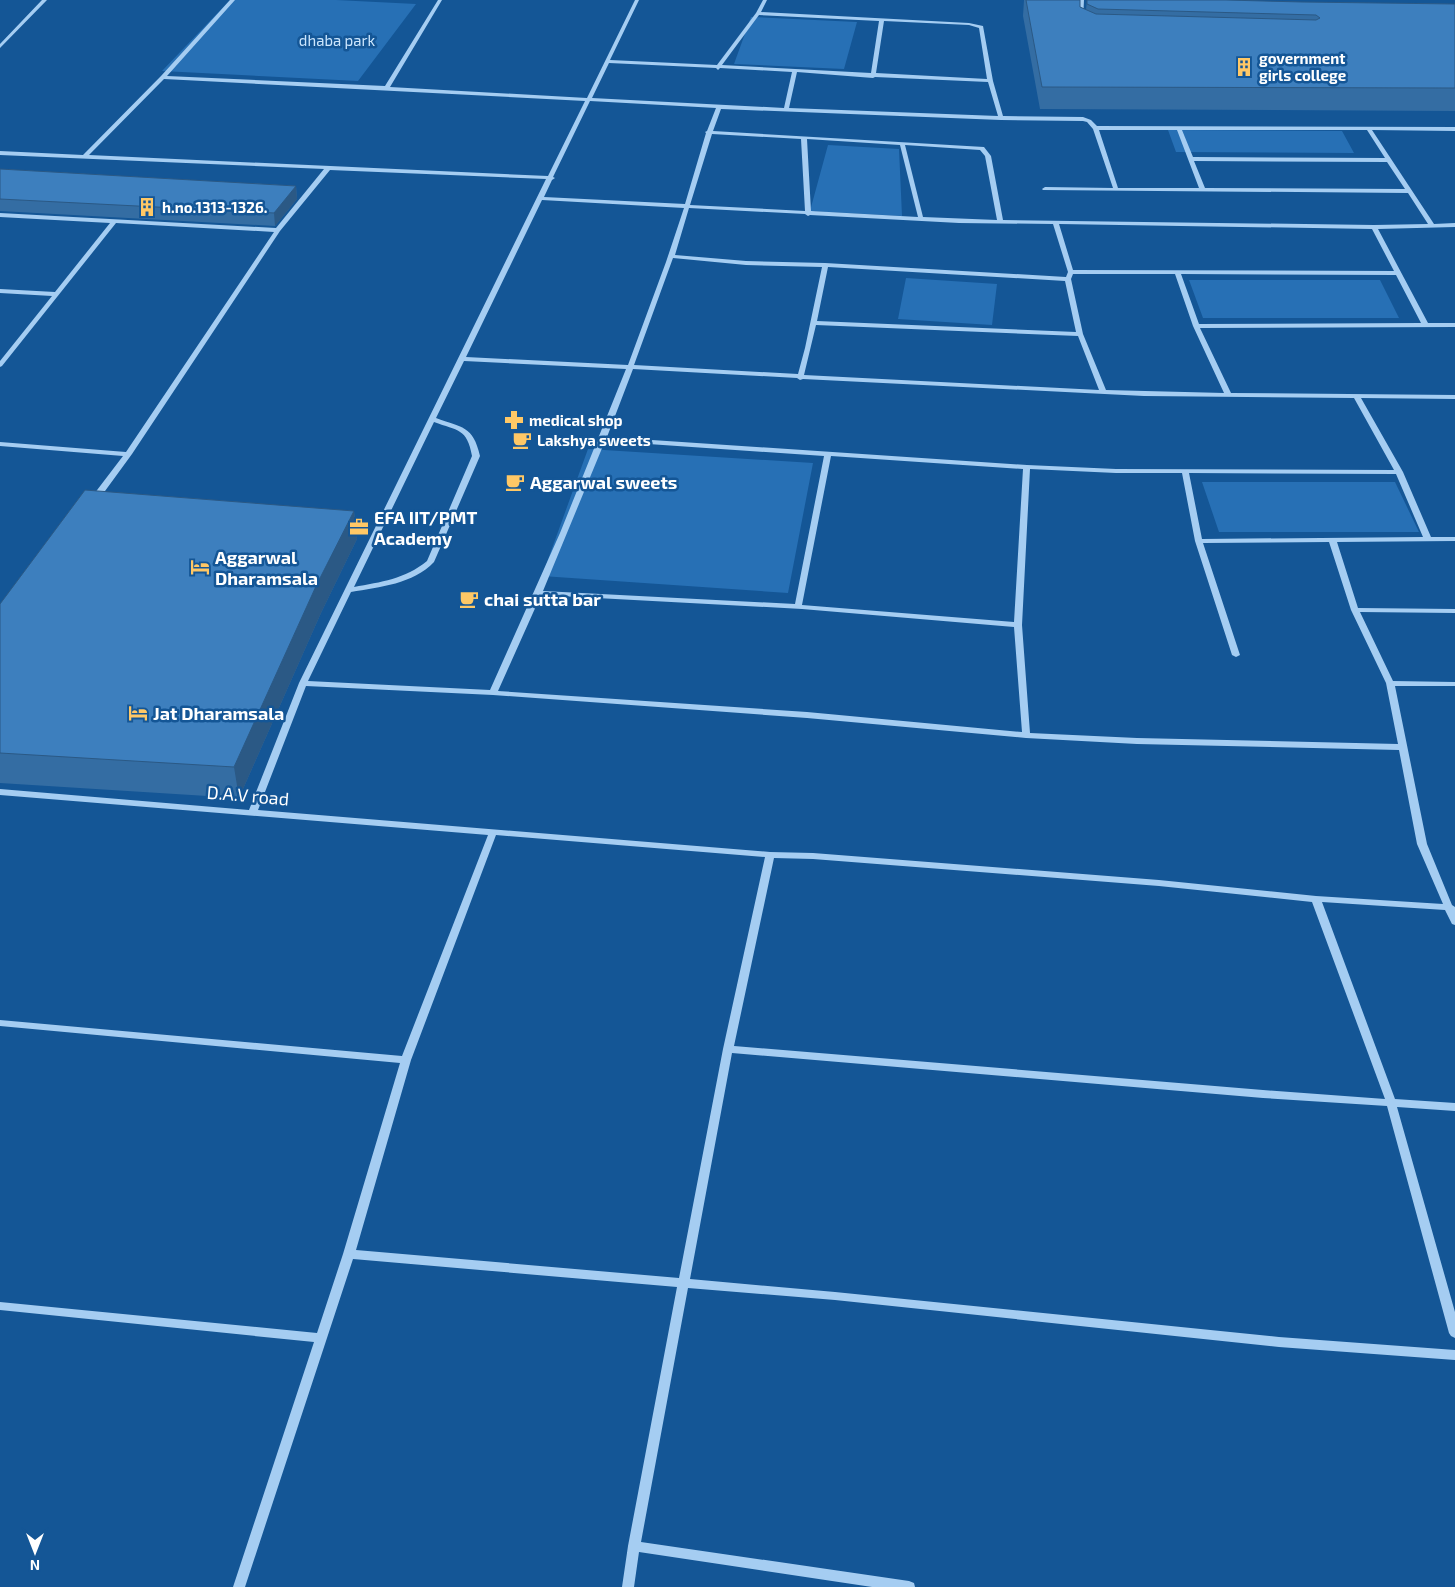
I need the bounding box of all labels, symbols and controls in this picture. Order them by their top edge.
park label: dhaba park [299,31,375,49]
place label: government girls college [1259,49,1346,84]
building icon: government girls college [1233,56,1255,78]
building icon: h.no.1313-1326. [136,196,158,218]
place label: h.no.1313-1326. [162,198,267,216]
pharmacy icon: medical shop [503,409,525,431]
place label: medical shop [529,411,623,429]
cafe icon: Lakshya sweets [511,429,533,451]
place label: Lakshya sweets [537,431,651,450]
cafe icon: Aggarwal sweets [504,471,526,493]
place label: Aggarwal sweets [530,471,677,493]
place label: EFA IIT/PMT Academy [374,506,477,549]
office icon: EFA IIT/PMT Academy [348,516,370,538]
place label: Aggarwal Dharamsala [215,546,318,589]
hotel icon: Aggarwal Dharamsala [189,556,211,578]
cafe icon: chai sutta bar [458,588,480,610]
place label: chai sutta bar [484,588,601,610]
hotel icon: Jat Dharamsala [127,702,149,724]
place label: Jat Dharamsala [153,702,284,724]
street label: D.A.V road [206,780,290,810]
north arrow [10,1527,60,1577]
text: N [30,1557,40,1574]

